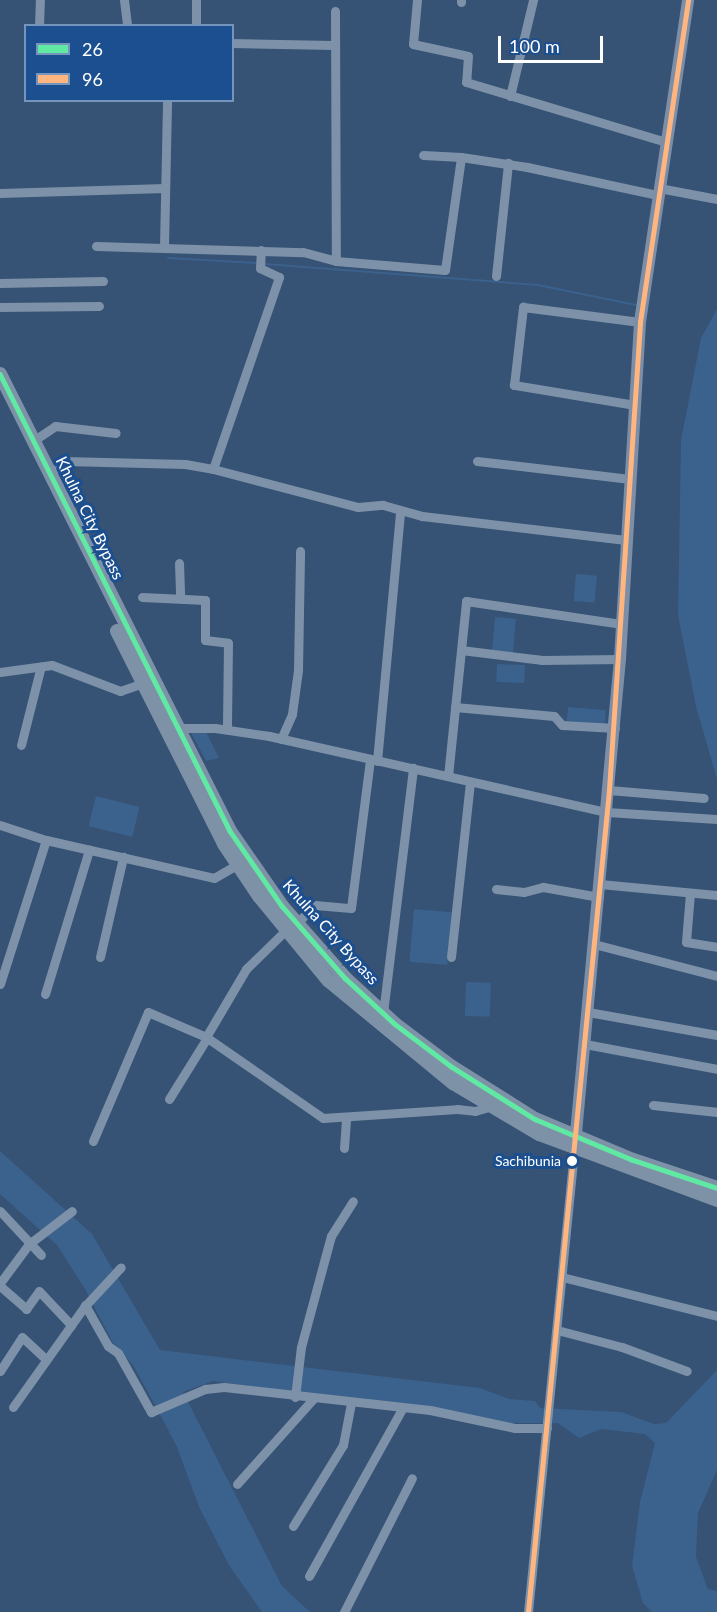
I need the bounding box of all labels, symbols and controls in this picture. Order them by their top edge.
legend [24,24,234,102]
scale bar [501,24,606,62]
text: 100 m [509,35,560,57]
text: 26 [82,38,103,60]
text: 96 [82,68,103,90]
street label: Khulna City Bypass [52,453,128,583]
street label: Khulna City Bypass [279,875,383,989]
place label: Sachibunia [495,1153,561,1169]
marker: Sachibunia [566,1155,578,1167]

